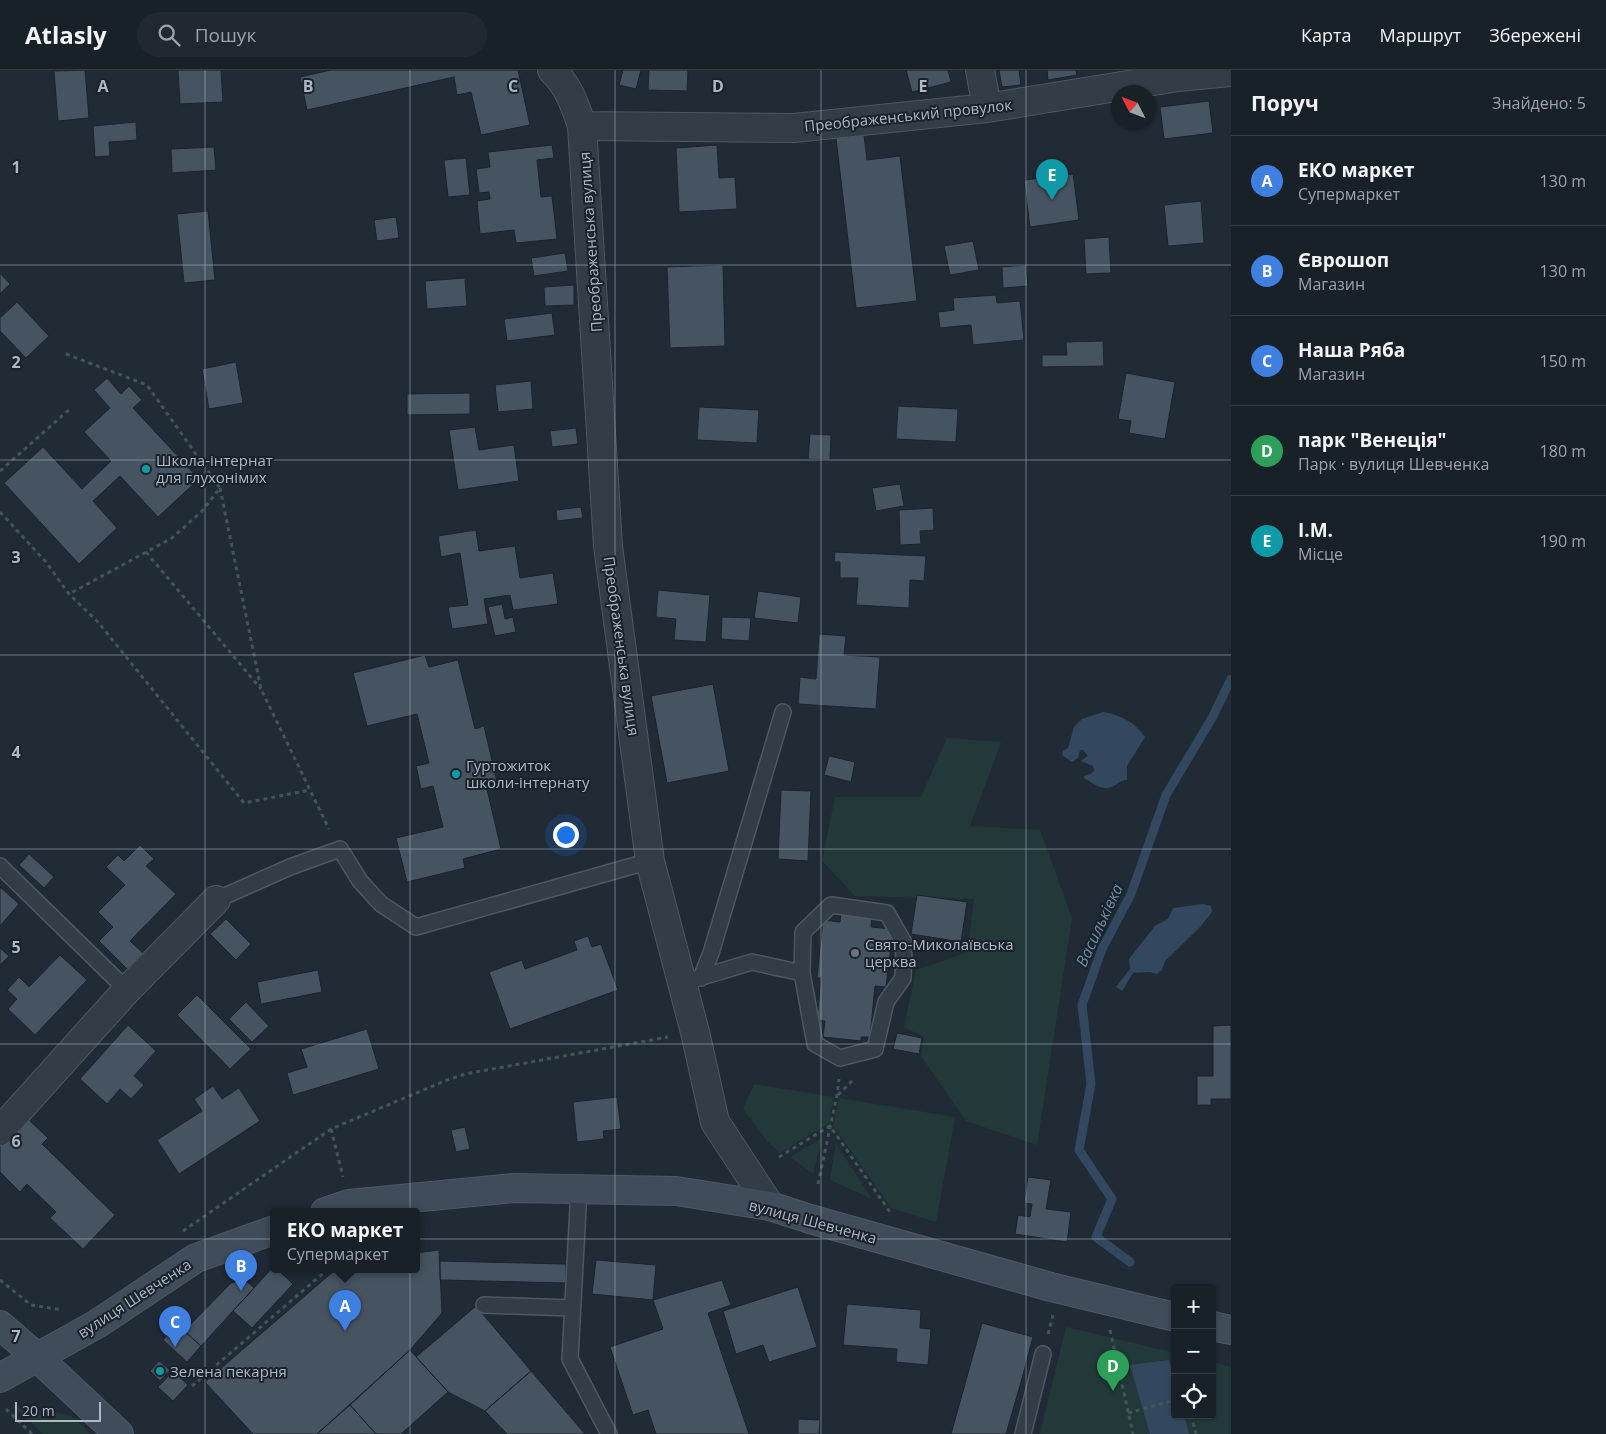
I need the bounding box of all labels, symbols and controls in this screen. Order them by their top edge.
search box [137,12,487,57]
text: Atlasly [25,18,107,51]
icon: search [155,21,183,49]
text: Пошук [195,22,256,48]
text: Карта [1301,23,1352,47]
text: Маршрут [1380,23,1461,47]
text: Збережені [1489,23,1581,47]
text: A [97,75,109,97]
text: B [303,75,313,97]
text: C [508,75,518,97]
text: D [712,75,724,97]
text: E [919,75,928,97]
north arrow [1111,85,1156,130]
text: Поруч [1251,89,1319,117]
text: Знайдено: 5 [1492,92,1586,114]
street label: Преображенський провулок [803,94,1013,136]
street label: Преображенська вулиця [574,151,606,333]
text: 1 [11,156,21,178]
text: ЕКО маркет [1298,157,1415,183]
pin: E [1036,159,1068,200]
text: A [1261,170,1273,192]
text: 130 m [1540,170,1586,192]
text: Супермаркет [1298,183,1400,205]
text: Єврошоп [1298,247,1389,273]
text: B [1262,260,1272,282]
text: 130 m [1540,260,1586,282]
text: Магазин [1298,273,1365,295]
text: Наша Ряба [1298,337,1405,363]
text: C [1262,350,1272,372]
text: 150 m [1540,350,1586,372]
text: 2 [11,351,21,373]
text: Магазин [1298,363,1365,385]
text: парк "Венеція" [1298,427,1446,453]
text: D [1261,440,1273,462]
text: 180 m [1540,440,1586,462]
place label: Школа-інтернат для глухонімих [156,450,273,487]
text: Парк · вулиця Шевченка [1298,453,1489,475]
marker: Школа-інтернат для глухонімих [140,463,152,475]
text: І.М. [1298,517,1333,543]
text: E [1263,530,1271,552]
text: 190 m [1540,530,1586,552]
text: Місце [1298,543,1343,565]
text: 3 [11,546,21,568]
street label: Преображенська вулиця [600,555,644,737]
text: 4 [11,741,21,763]
place label: Гуртожиток школи-інтернату [466,755,590,792]
marker: Гуртожиток школи-інтернату [450,768,462,780]
your location [553,822,579,848]
water label: Васильківка [1070,880,1128,970]
place label: Свято-Миколаївська церква [865,934,1014,971]
text: 5 [11,936,21,958]
marker: Свято-Миколаївська церква [849,947,861,959]
text: 6 [11,1130,21,1152]
street label: вулиця Шевченка [747,1194,879,1248]
popup [270,1208,420,1273]
text: ЕКО маркет [287,1217,403,1243]
text: Супермаркет [287,1243,389,1265]
pin: B [225,1250,257,1291]
street label: вулиця Шевченка [73,1254,195,1342]
map controls [1171,1284,1216,1419]
button: + [1171,1284,1216,1329]
pin: A [329,1290,361,1331]
pin: C [159,1306,191,1347]
text: 7 [11,1325,21,1347]
button: − [1171,1329,1216,1374]
pin: D [1097,1350,1129,1391]
place label: Зелена пекарня [170,1361,287,1381]
marker: Зелена пекарня [154,1365,166,1377]
button: locate [1171,1374,1216,1419]
scale bar [15,1399,101,1422]
text: 20 m [22,1401,55,1420]

